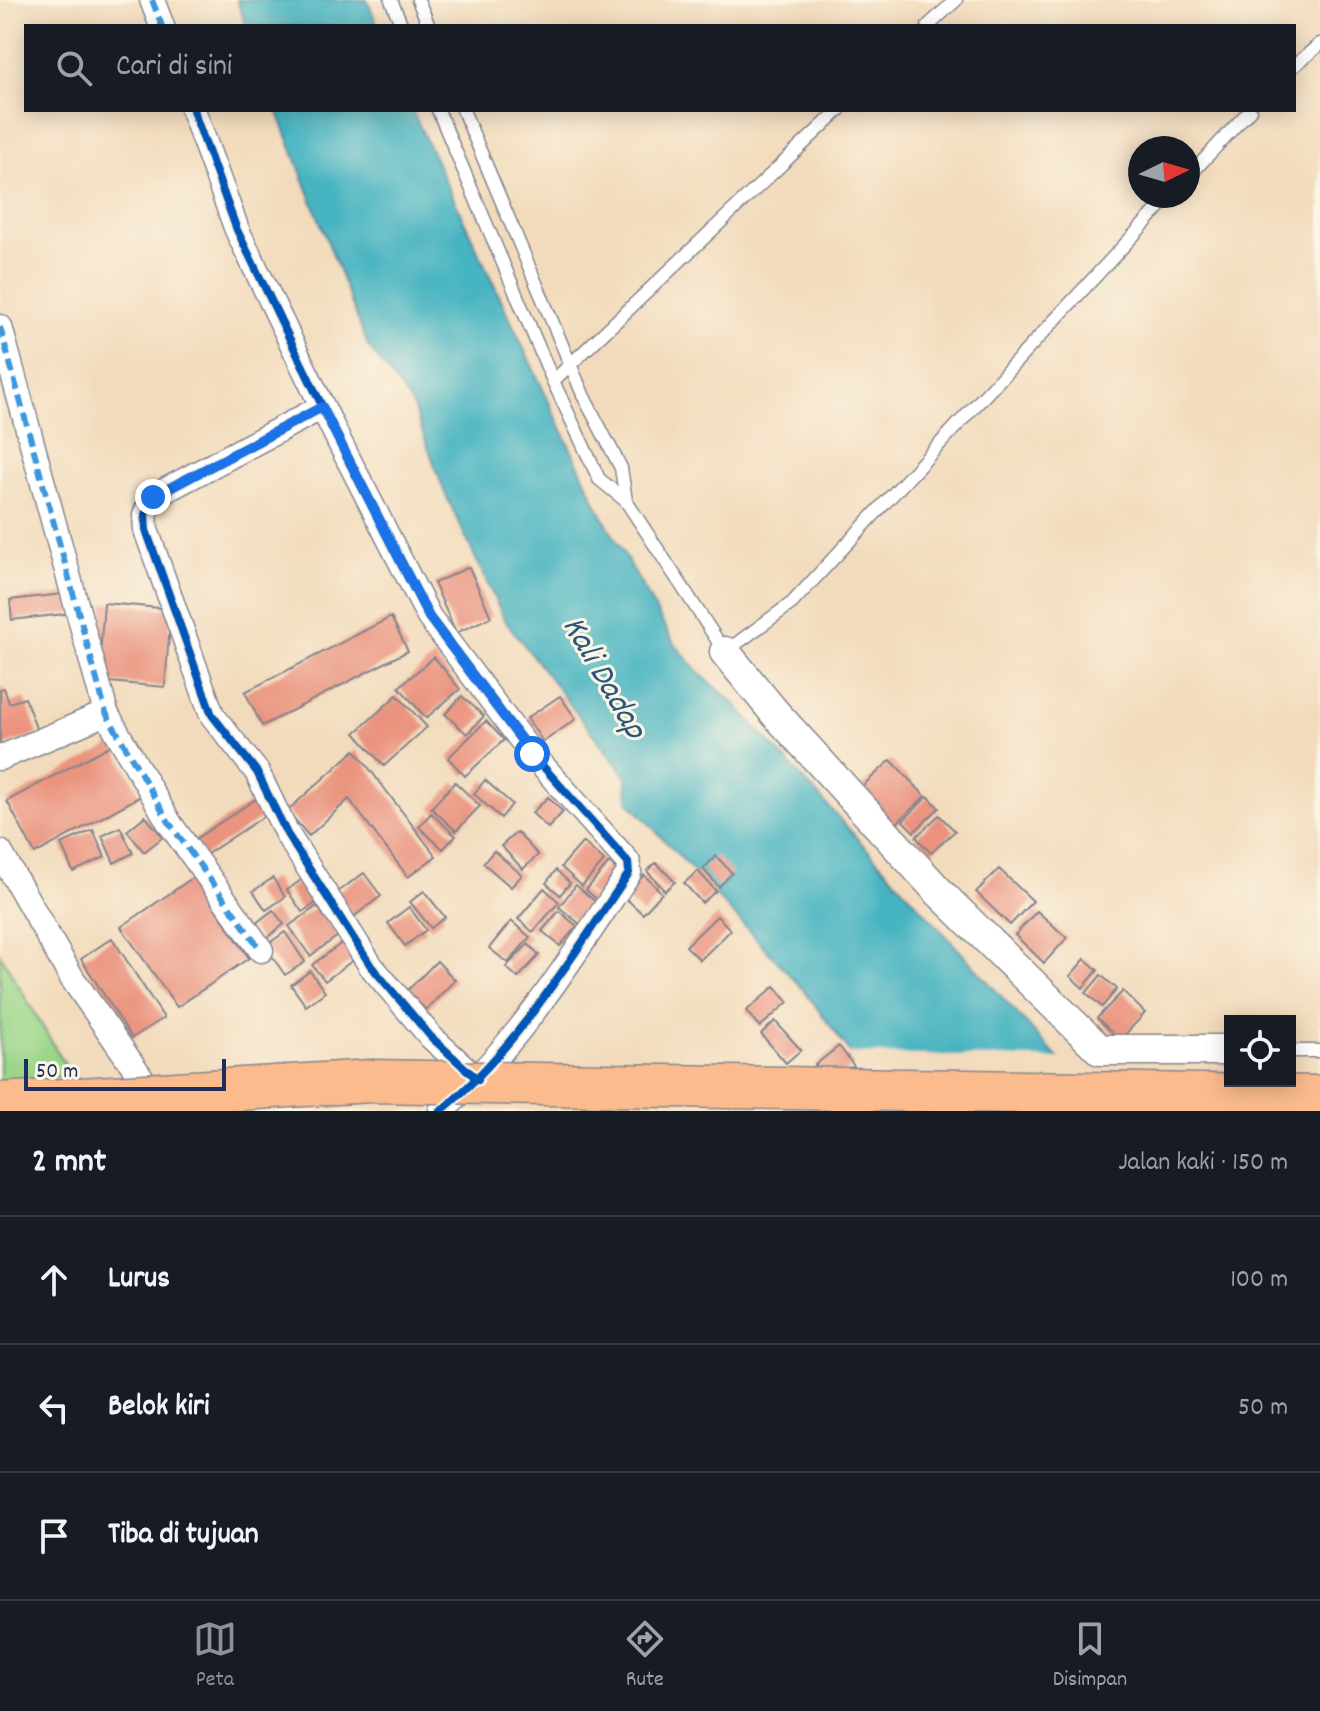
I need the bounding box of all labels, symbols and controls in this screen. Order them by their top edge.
search box [24,24,1296,112]
icon: search [52,46,96,90]
text: Cari di sini [116,47,232,90]
north arrow [1128,136,1200,208]
route end [135,479,171,515]
water label: Kali Dadap [547,608,658,751]
route start [514,736,550,772]
map controls [1224,1015,1296,1087]
button: locate [1224,1015,1296,1087]
scale bar [24,1055,226,1091]
text: 50 m [36,1057,78,1088]
text: 2 mnt [32,1139,106,1188]
text: Jalan kaki · 150 m [1118,1145,1288,1182]
icon: ahead [32,1258,76,1302]
text: Lurus [108,1259,170,1302]
text: 100 m [1230,1262,1288,1299]
icon: left [32,1386,76,1430]
text: Belok kiri [108,1387,210,1430]
text: 50 m [1238,1390,1288,1427]
icon: arrive [32,1514,76,1558]
text: Tiba di tujuan [108,1515,259,1558]
tab: Peta [193,1617,237,1696]
tab: Rute [623,1617,667,1696]
tab: Disimpan [1053,1617,1127,1696]

